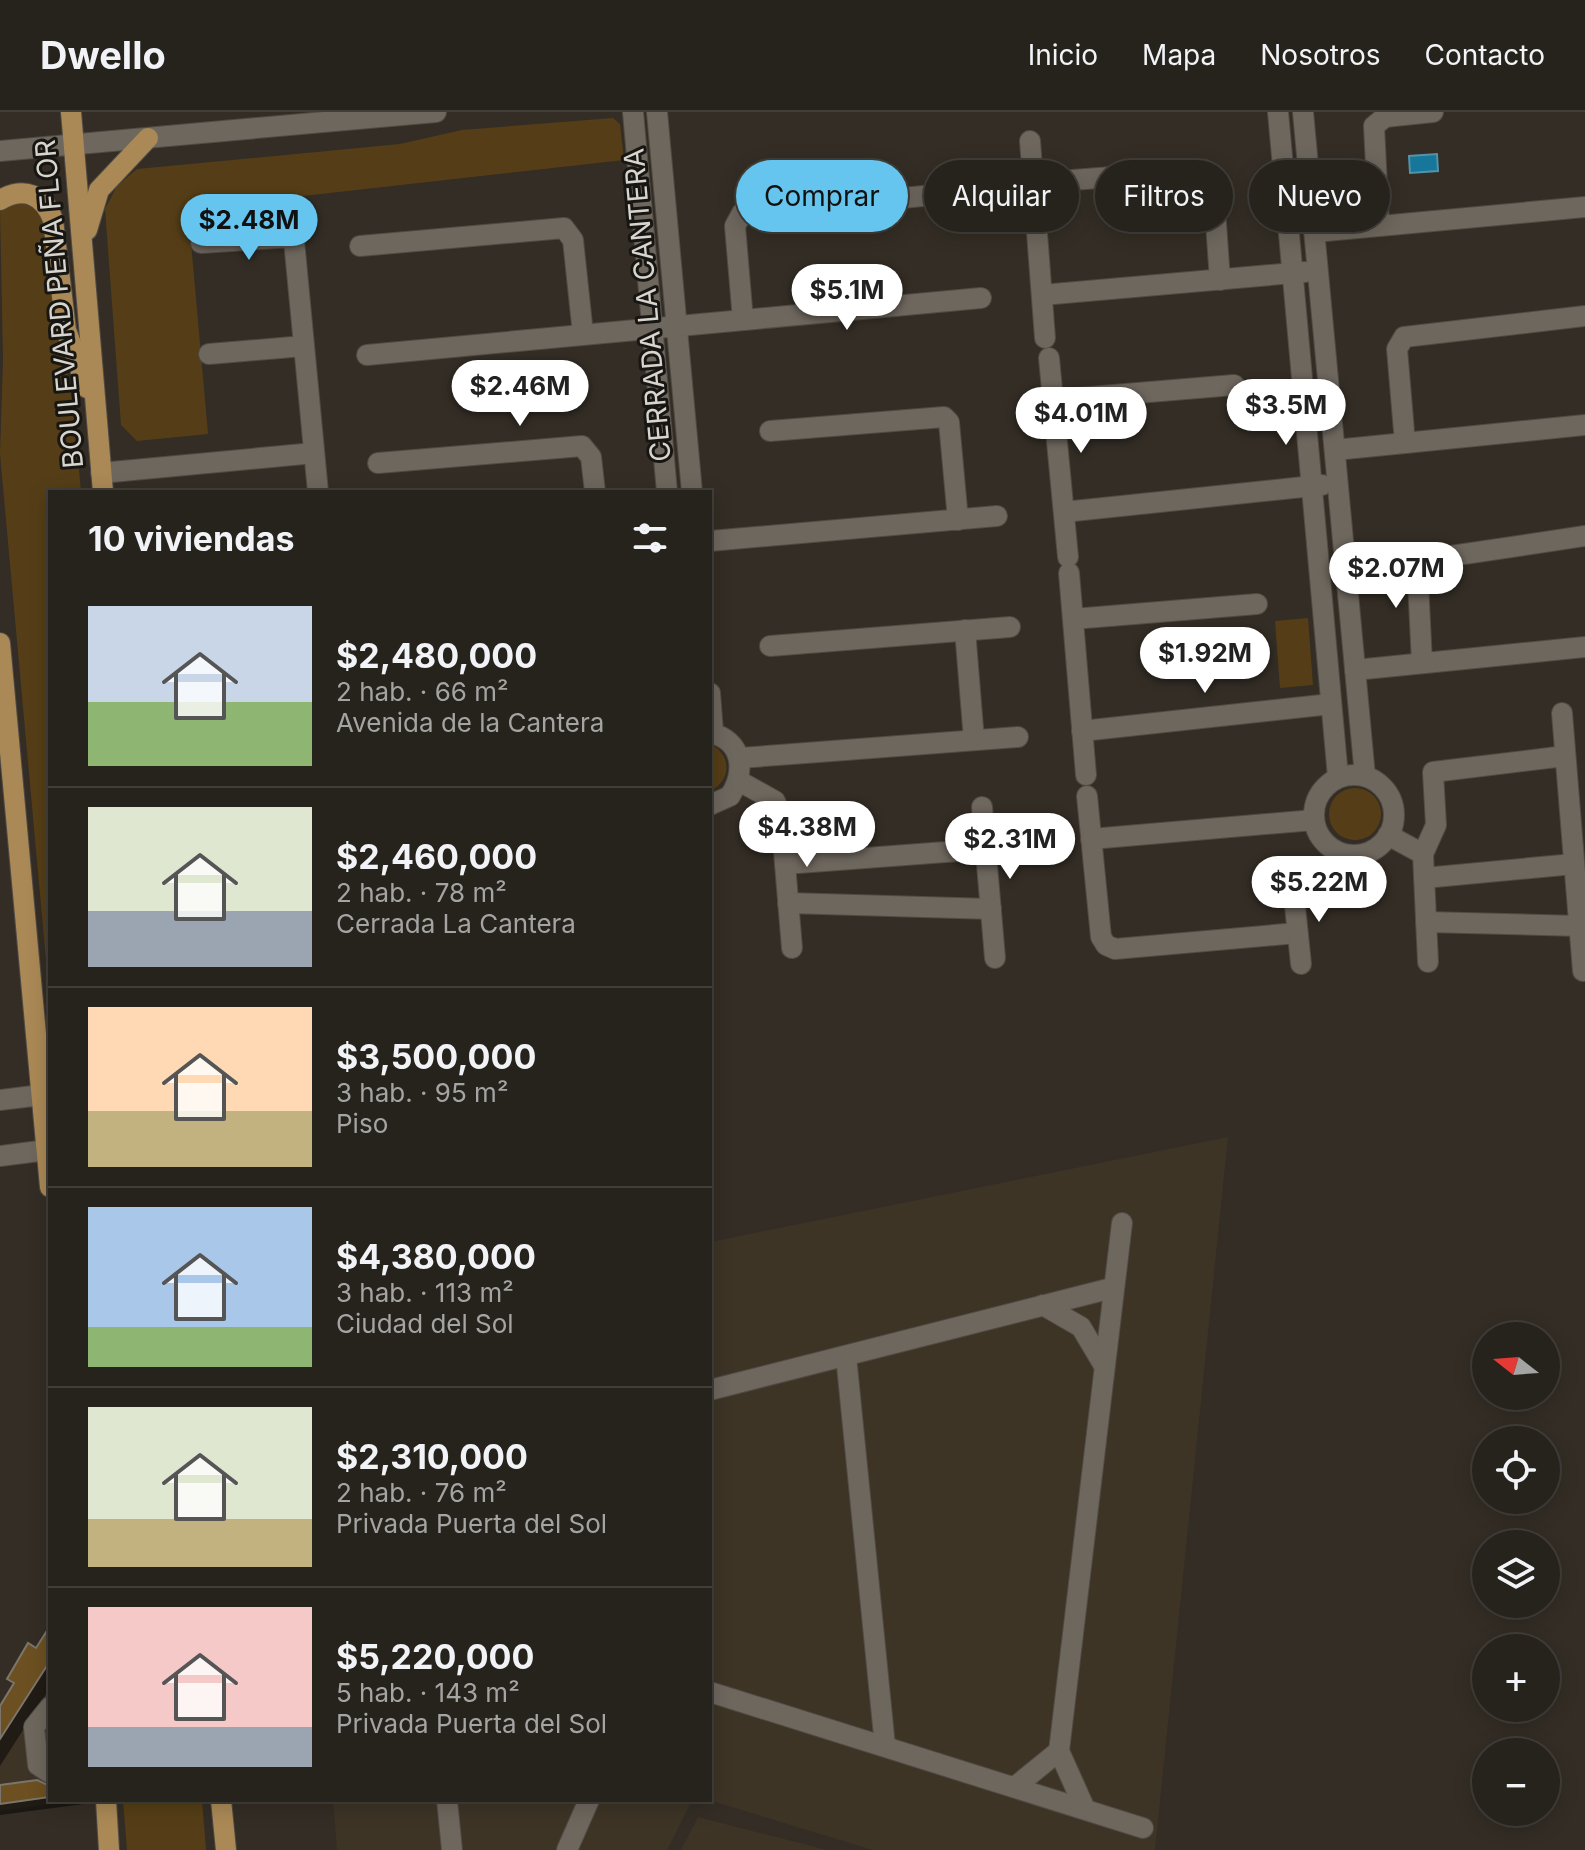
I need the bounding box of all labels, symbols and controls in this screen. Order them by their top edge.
text: Dwello [40,32,166,78]
text: Inicio [1028,38,1098,72]
text: Mapa [1142,38,1216,72]
text: Nosotros [1260,38,1381,72]
text: Contacto [1425,38,1545,72]
street label: BOULEVARD PEÑA FLOR [28,138,90,470]
street label: CERRADA LA CANTERA [616,147,678,463]
chip: Comprar [736,160,908,232]
chip: Alquilar [924,160,1079,232]
chip: Filtros [1095,160,1233,232]
chip: Nuevo [1249,160,1390,232]
pin: $2.48M [184,194,314,262]
text: $2.48M [199,204,299,235]
pin: $5.1M [791,264,903,332]
text: $5.1M [810,274,884,305]
pin: $2.46M [455,360,585,428]
text: $2.46M [470,370,570,401]
pin: $3.5M [1230,379,1342,447]
pin: $4.01M [1016,387,1146,455]
text: $3.5M [1245,389,1327,420]
text: $4.01M [1034,397,1128,428]
icon: filters [628,516,672,560]
text: 10 viviendas [88,518,294,559]
pin: $2.07M [1331,542,1461,610]
text: $2.07M [1347,552,1445,583]
pin: $1.92M [1140,627,1270,695]
text: $2,480,000 [336,635,537,676]
text: $1.92M [1158,637,1252,668]
icon: home [152,638,248,734]
text: 2 hab. · 66 m² [336,676,509,707]
text: Avenida de la Cantera [336,707,604,738]
pin: $4.38M [742,801,872,869]
text: $4.38M [757,811,857,842]
pin: $2.31M [945,813,1075,881]
text: $2.31M [963,823,1057,854]
text: $2,460,000 [336,836,537,877]
icon: home [152,839,248,935]
pin: $5.22M [1254,856,1384,924]
text: $5.22M [1270,866,1368,897]
text: 2 hab. · 78 m² [336,877,507,908]
text: Cerrada La Cantera [336,908,576,939]
text: $3,500,000 [336,1036,536,1077]
icon: home [152,1039,248,1135]
text: 3 hab. · 95 m² [336,1077,508,1108]
text: Piso [336,1108,388,1139]
text: $4,380,000 [336,1236,536,1277]
icon: home [152,1239,248,1335]
text: 3 hab. · 113 m² [336,1277,514,1308]
text: Ciudad del Sol [336,1308,514,1339]
north arrow [1472,1322,1560,1410]
map controls [1472,1322,1560,1826]
button: locate [1472,1426,1560,1514]
text: $2,310,000 [336,1436,528,1477]
icon: home [152,1439,248,1535]
text: 2 hab. · 76 m² [336,1477,507,1508]
text: Privada Puerta del Sol [336,1508,607,1539]
button: layers [1472,1530,1560,1618]
button: + [1472,1634,1560,1722]
text: $5,220,000 [336,1636,534,1677]
icon: home [152,1639,248,1735]
text: 5 hab. · 143 m² [336,1677,520,1708]
text: Privada Puerta del Sol [336,1708,607,1739]
button: − [1472,1738,1560,1826]

